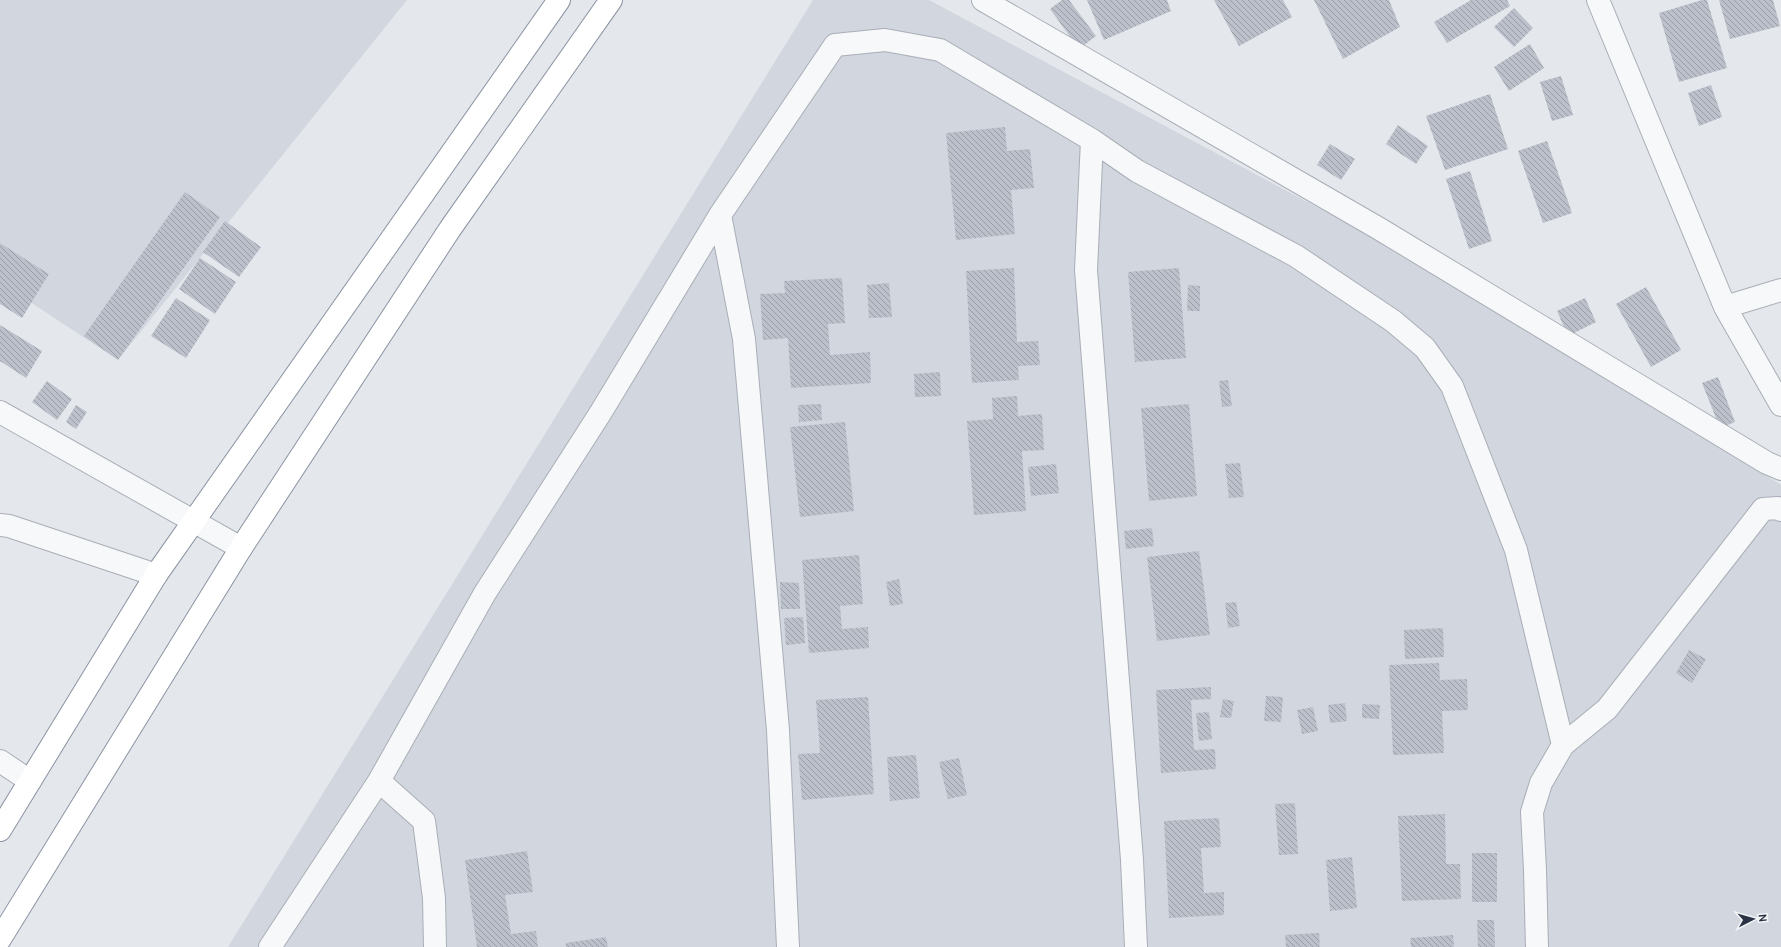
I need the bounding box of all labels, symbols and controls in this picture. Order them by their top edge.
north arrow [1733,899,1773,939]
text: N [1756,913,1770,923]

